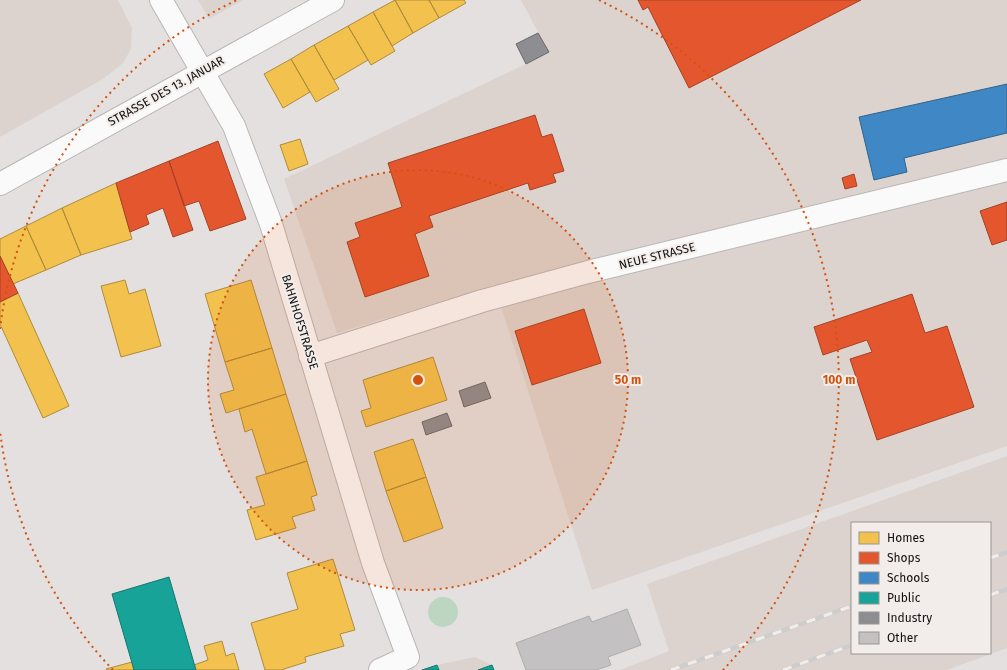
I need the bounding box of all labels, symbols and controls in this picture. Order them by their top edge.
street label: STRASSE DES 13. JANUAR [105,53,227,129]
street label: NEUE STRASSE [617,240,697,272]
street label: BAHNHOFSTRASSE [279,273,321,371]
centre of rings [411,373,425,387]
text: 50 m [615,373,641,387]
text: 100 m [823,373,855,387]
legend [851,522,991,654]
text: Homes [887,531,925,545]
text: Shops [887,551,921,565]
text: Schools [887,571,930,585]
text: Public [887,591,921,605]
text: Industry [887,611,932,625]
text: Other [887,631,918,645]

